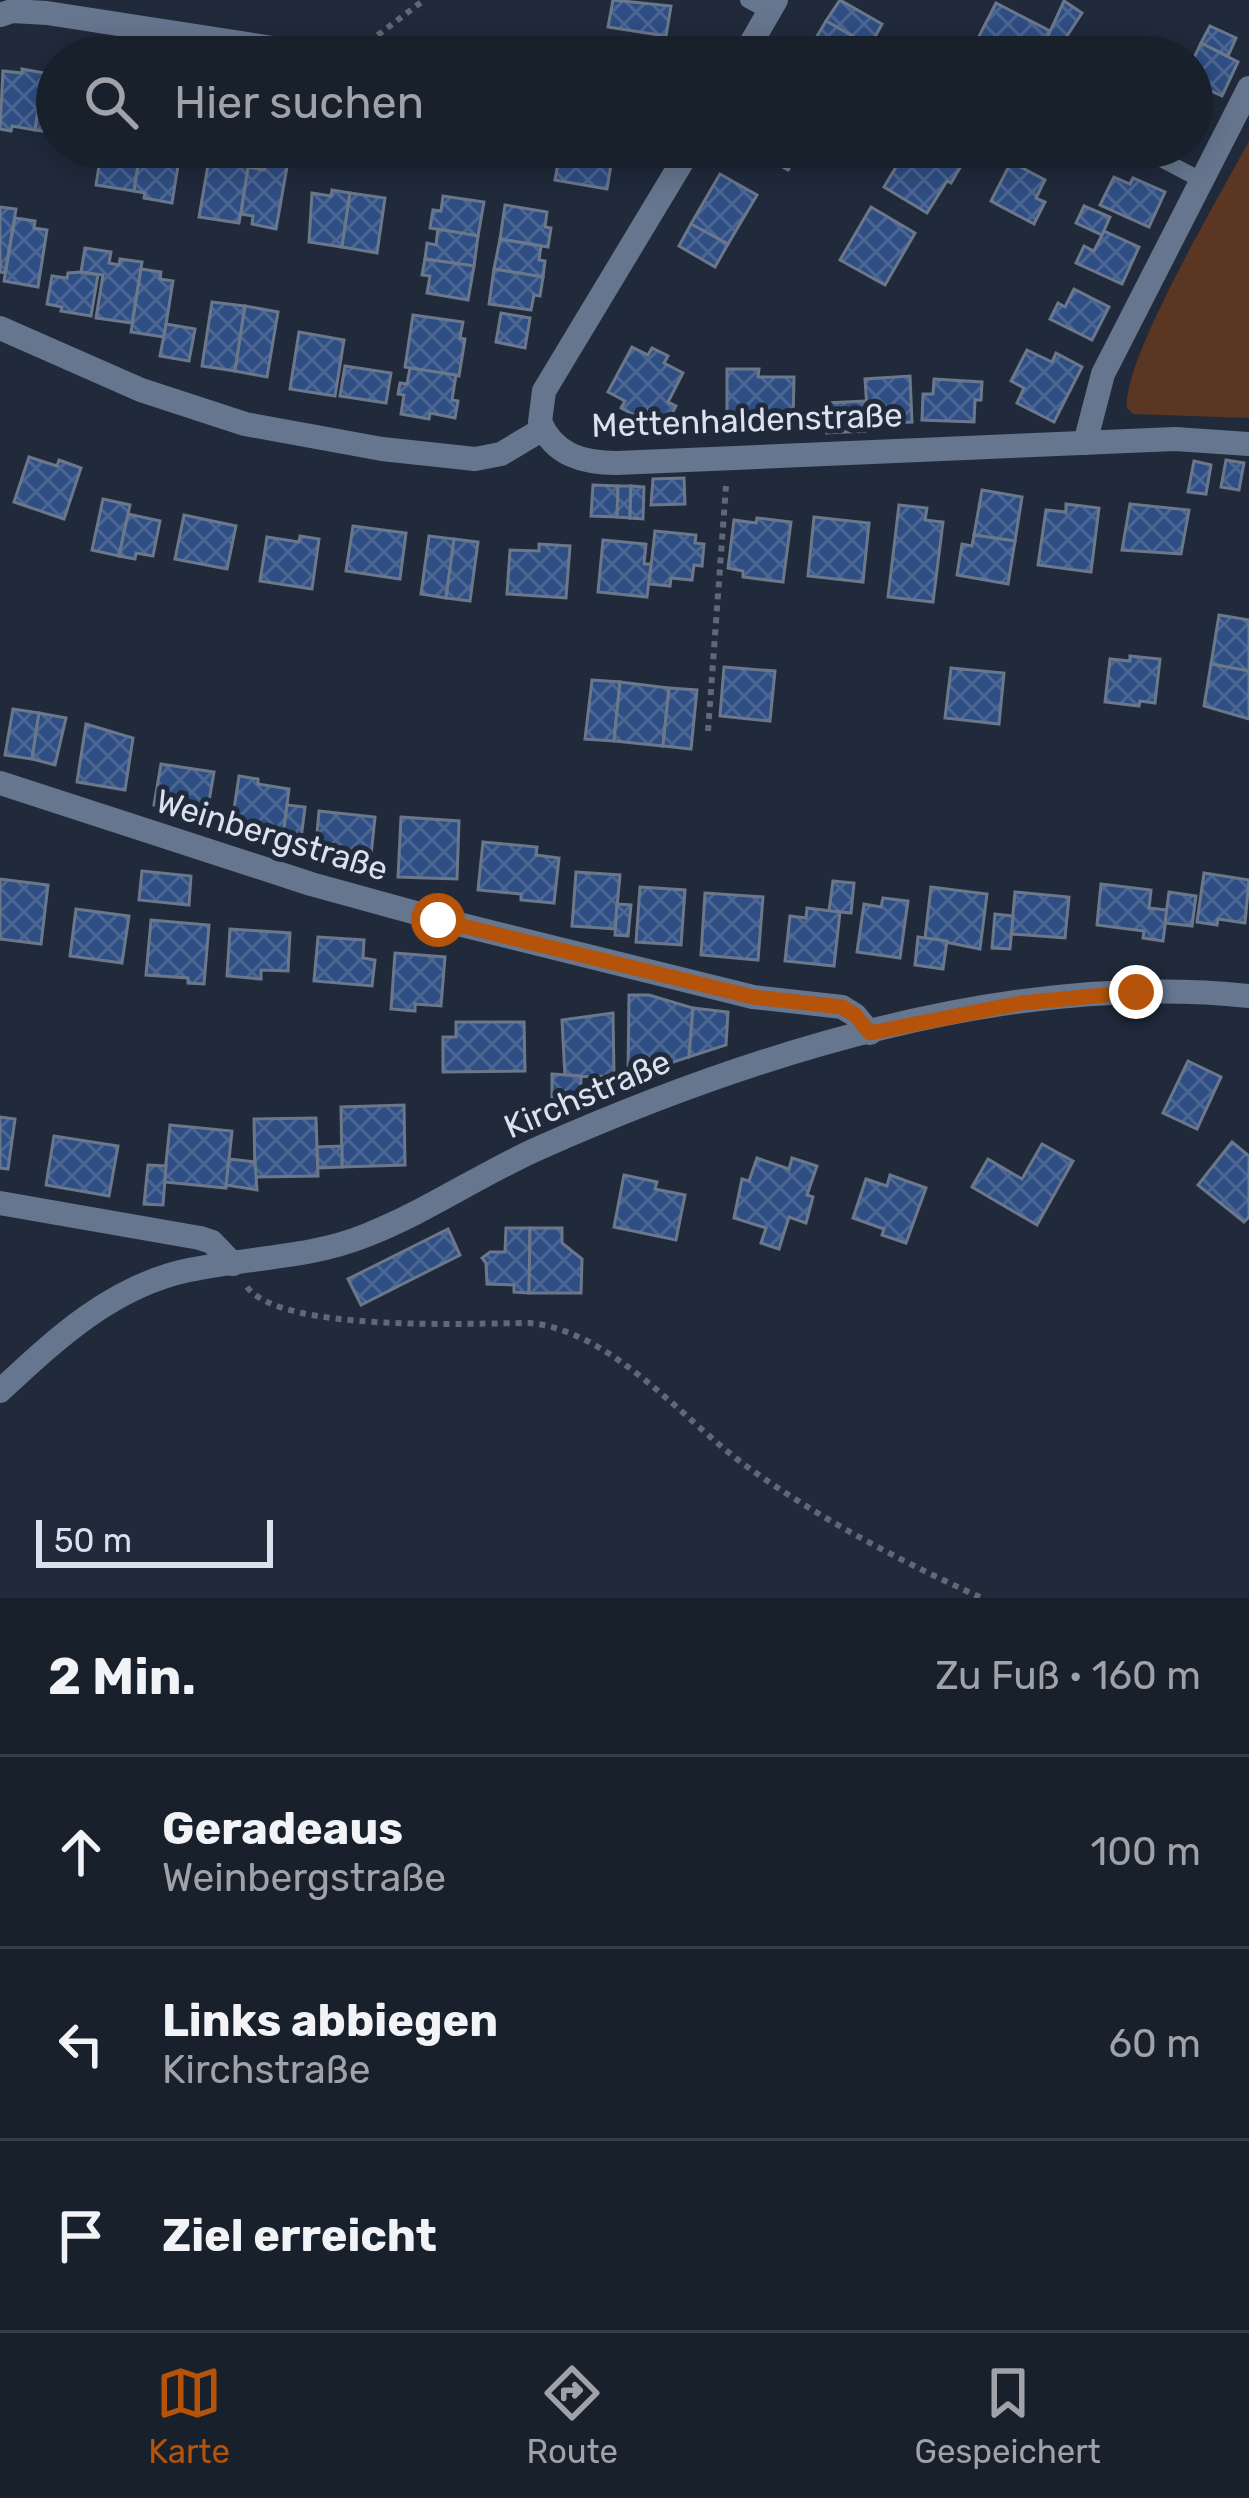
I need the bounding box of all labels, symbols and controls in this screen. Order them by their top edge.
search box [36,36,1213,168]
icon: search [78,69,144,135]
text: Hier suchen [174,76,424,129]
street label: Mettenhaldenstraße [591,395,903,445]
street label: Weinbergstraße [151,781,393,889]
route start [411,893,465,947]
route end [1109,965,1163,1019]
street label: Kirchstraße [498,1042,676,1146]
scale bar [36,1514,273,1567]
text: 50 m [54,1521,132,1560]
text: 2 Min. [48,1646,196,1707]
text: Zu Fuß · 160 m [935,1653,1201,1699]
text: Geradeaus [162,1802,403,1855]
icon: ahead [48,1819,114,1885]
text: 100 m [1091,1829,1201,1875]
text: Weinbergstraße [162,1855,446,1901]
text: Links abbiegen [162,1994,498,2047]
icon: left [48,2011,114,2077]
text: 60 m [1108,2021,1201,2067]
text: Kirchstraße [162,2047,371,2093]
icon: arrive [48,2203,114,2269]
text: Ziel erreicht [162,2209,437,2262]
tab: Karte [148,2360,230,2471]
tab: Route [526,2360,618,2471]
tab: Gespeichert [915,2360,1101,2471]

